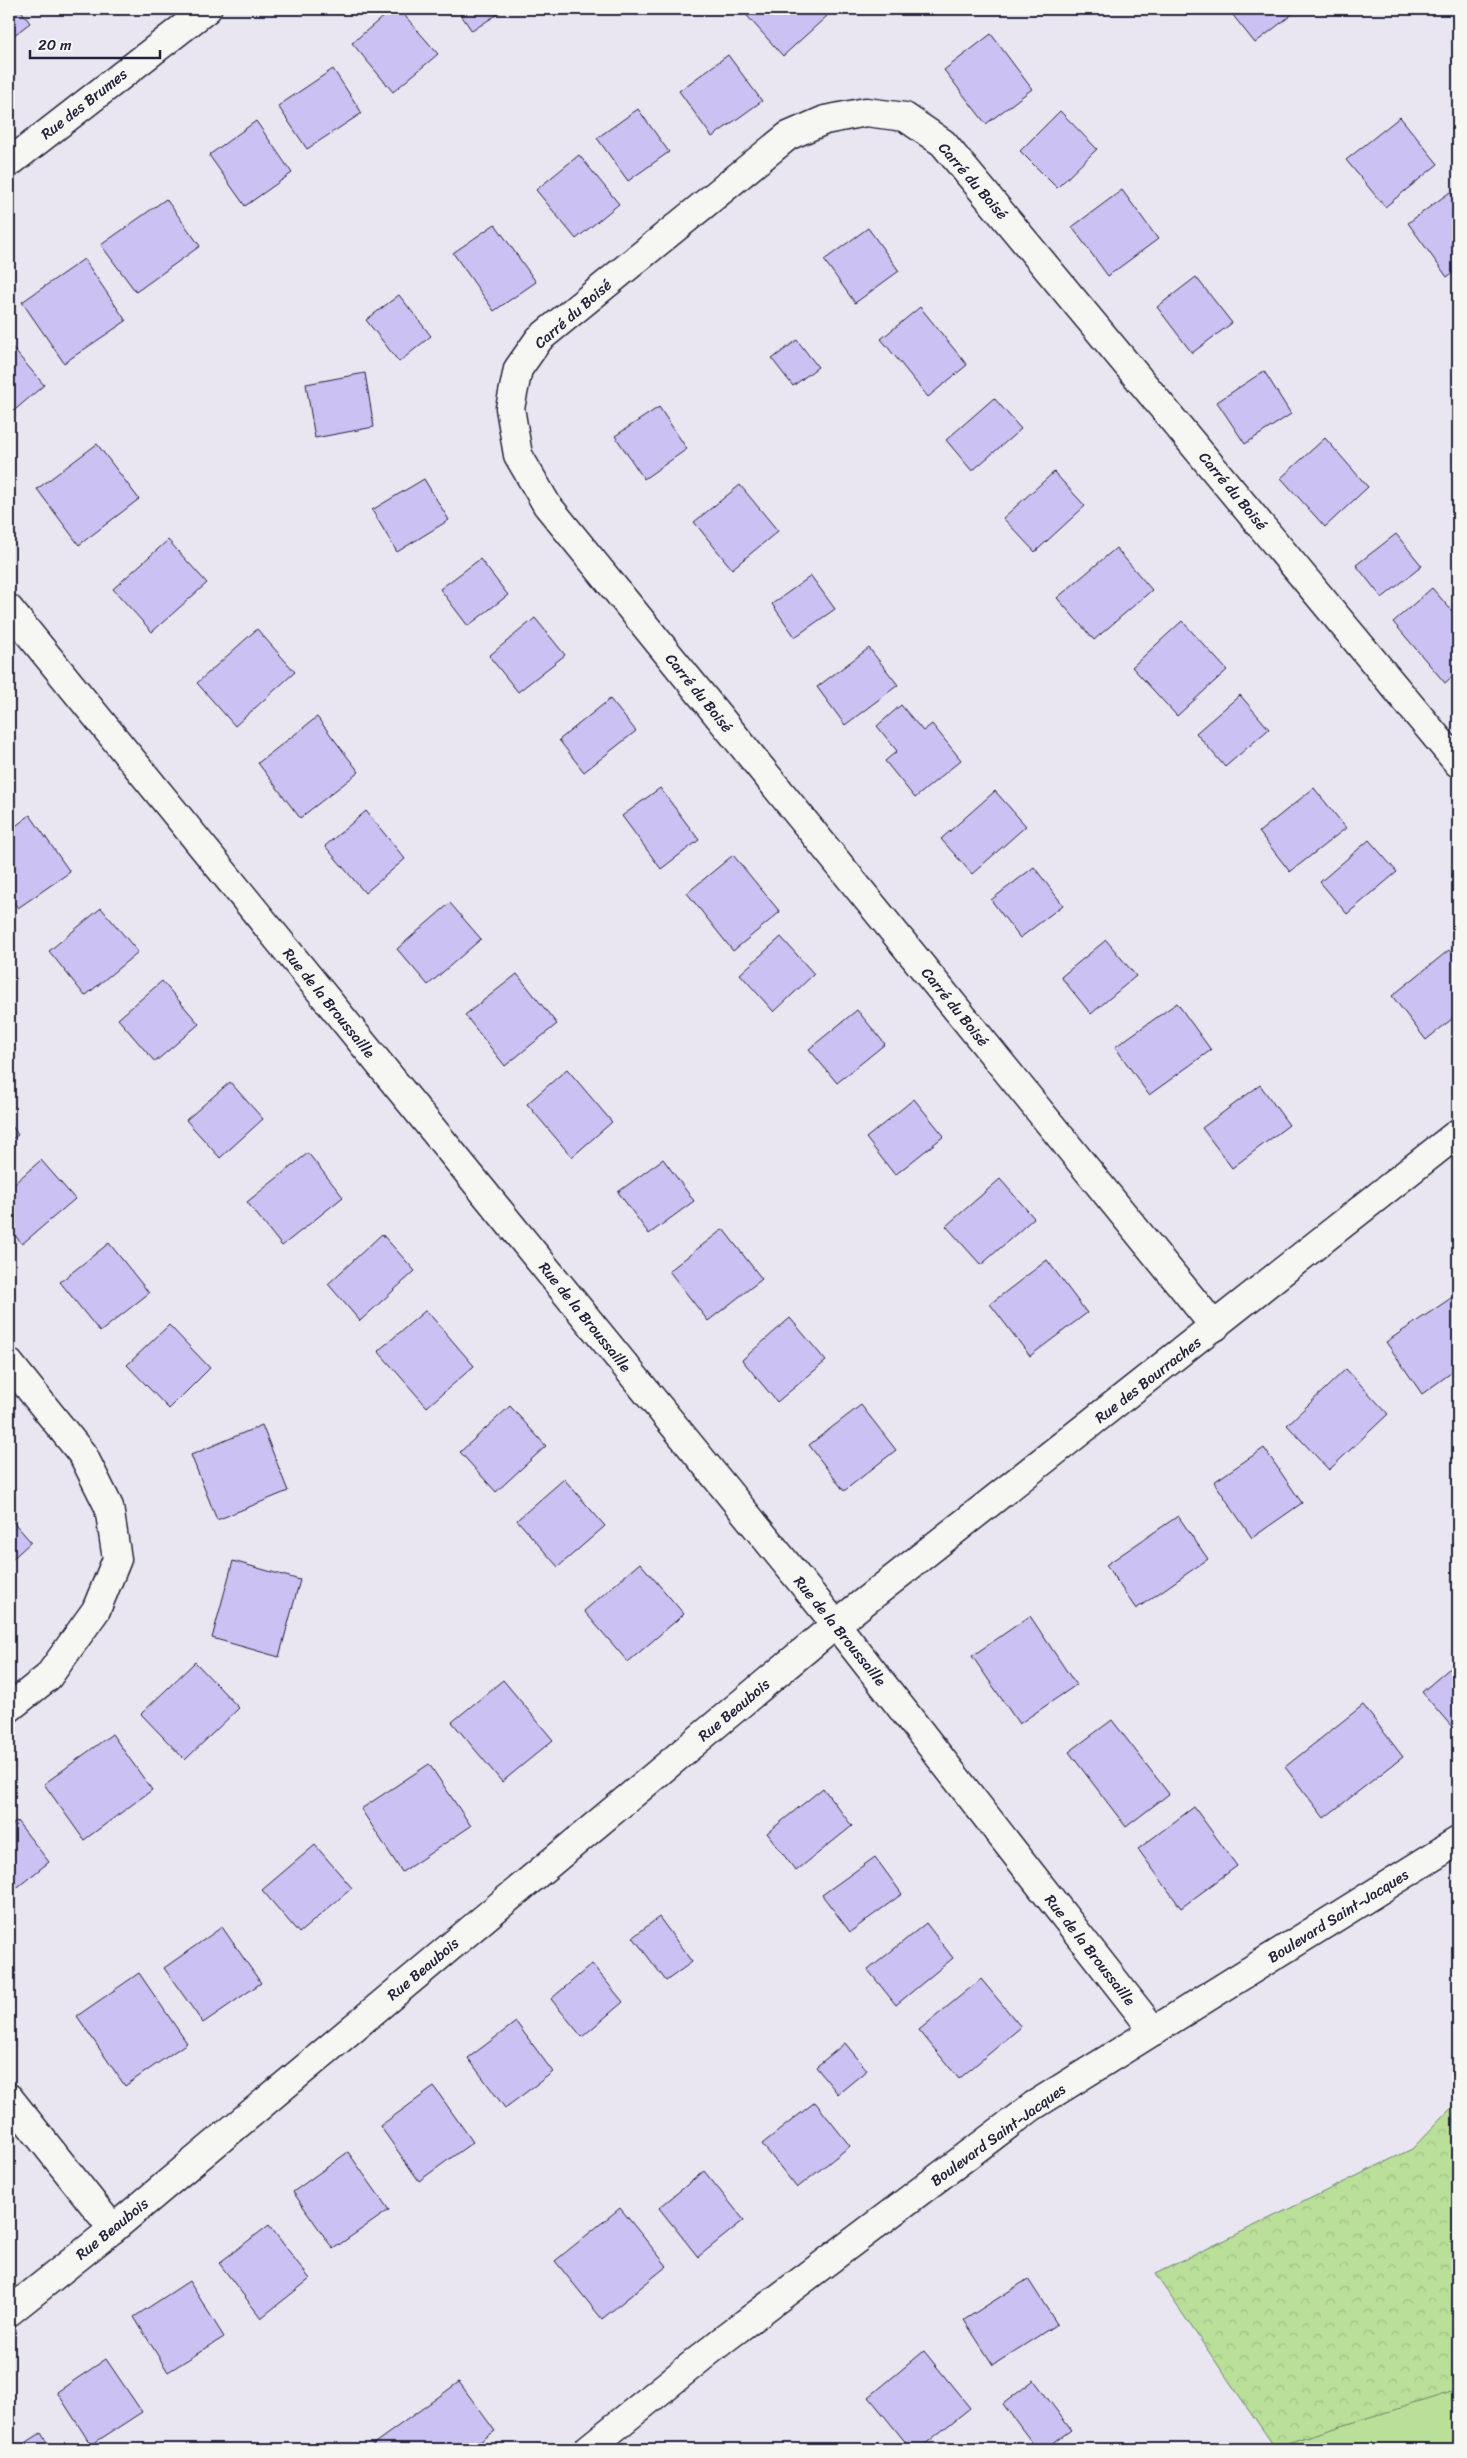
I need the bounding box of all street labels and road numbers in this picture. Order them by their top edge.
street label: Rue des Brumes [35,62,133,146]
street label: Carré du Boisé [932,136,1015,226]
street label: Carré du Boisé [528,272,618,355]
street label: Carré du Boisé [1192,446,1274,536]
street label: Carré du Boisé [659,647,740,739]
street label: Rue de la Broussaille [276,942,382,1064]
street label: Carré du Boisé [915,961,996,1053]
street label: Rue de la Broussaille [532,1256,638,1378]
street label: Rue des Bourraches [1089,1330,1207,1430]
street label: Rue de la Broussaille [787,1570,893,1692]
street label: Rue Beaubois [692,1672,776,1748]
street label: Boulevard Saint-Jacques [1262,1862,1414,1970]
street label: Rue de la Broussaille [1038,1888,1142,2012]
street label: Rue Beaubois [381,1931,465,2007]
street label: Boulevard Saint-Jacques [925,2076,1072,2193]
street label: Rue Beaubois [70,2191,154,2267]

